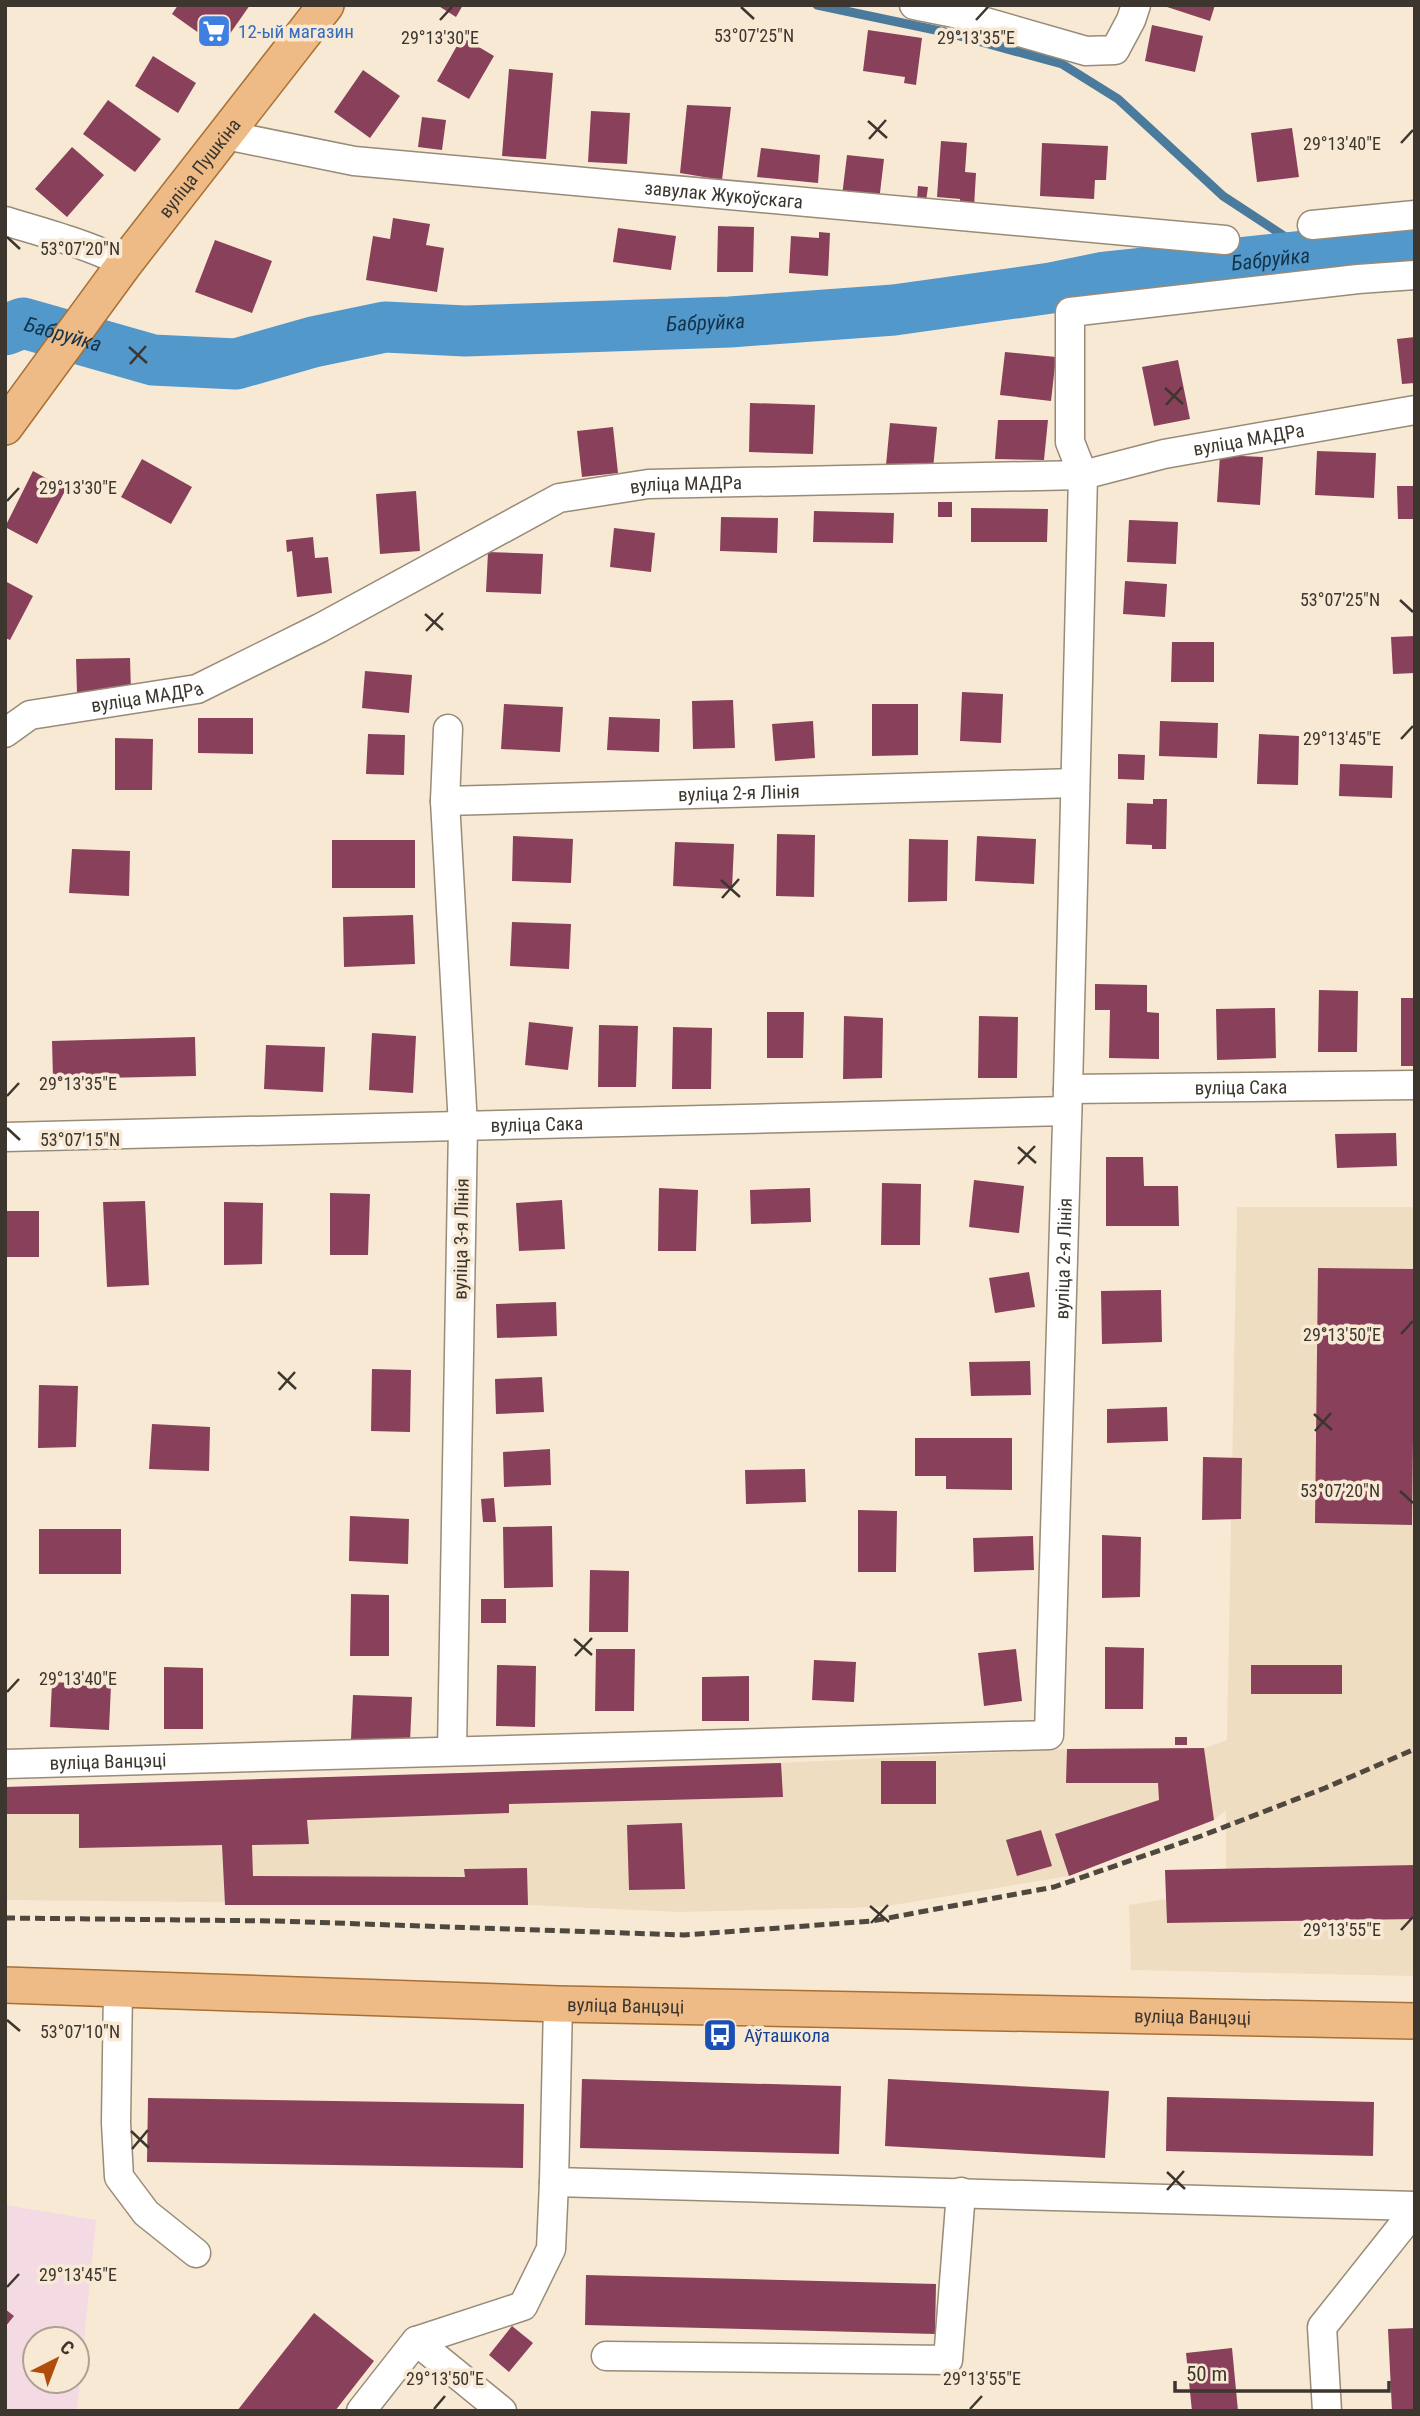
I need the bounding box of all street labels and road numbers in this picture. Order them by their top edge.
street label: вуліца Пушкіна [153,113,245,222]
street label: завулак Жукоўскага [644,176,804,213]
street label: вуліца МАДРа [1191,418,1306,460]
street label: вуліца МАДРа [628,471,742,498]
street label: вуліца МАДРа [90,676,207,717]
street label: вуліца 2-я Лінія [678,779,800,806]
street label: вуліца Сака [1195,1075,1287,1099]
street label: вуліца Сака [490,1111,583,1137]
street label: вуліца 3-я Лінія [448,1178,474,1300]
street label: вуліца 2-я Лінія [1050,1198,1076,1320]
street label: вуліца Ванцэці [49,1748,167,1774]
street label: вуліца Ванцэці [567,1993,684,2018]
street label: вуліца Ванцэці [1134,2004,1251,2029]

